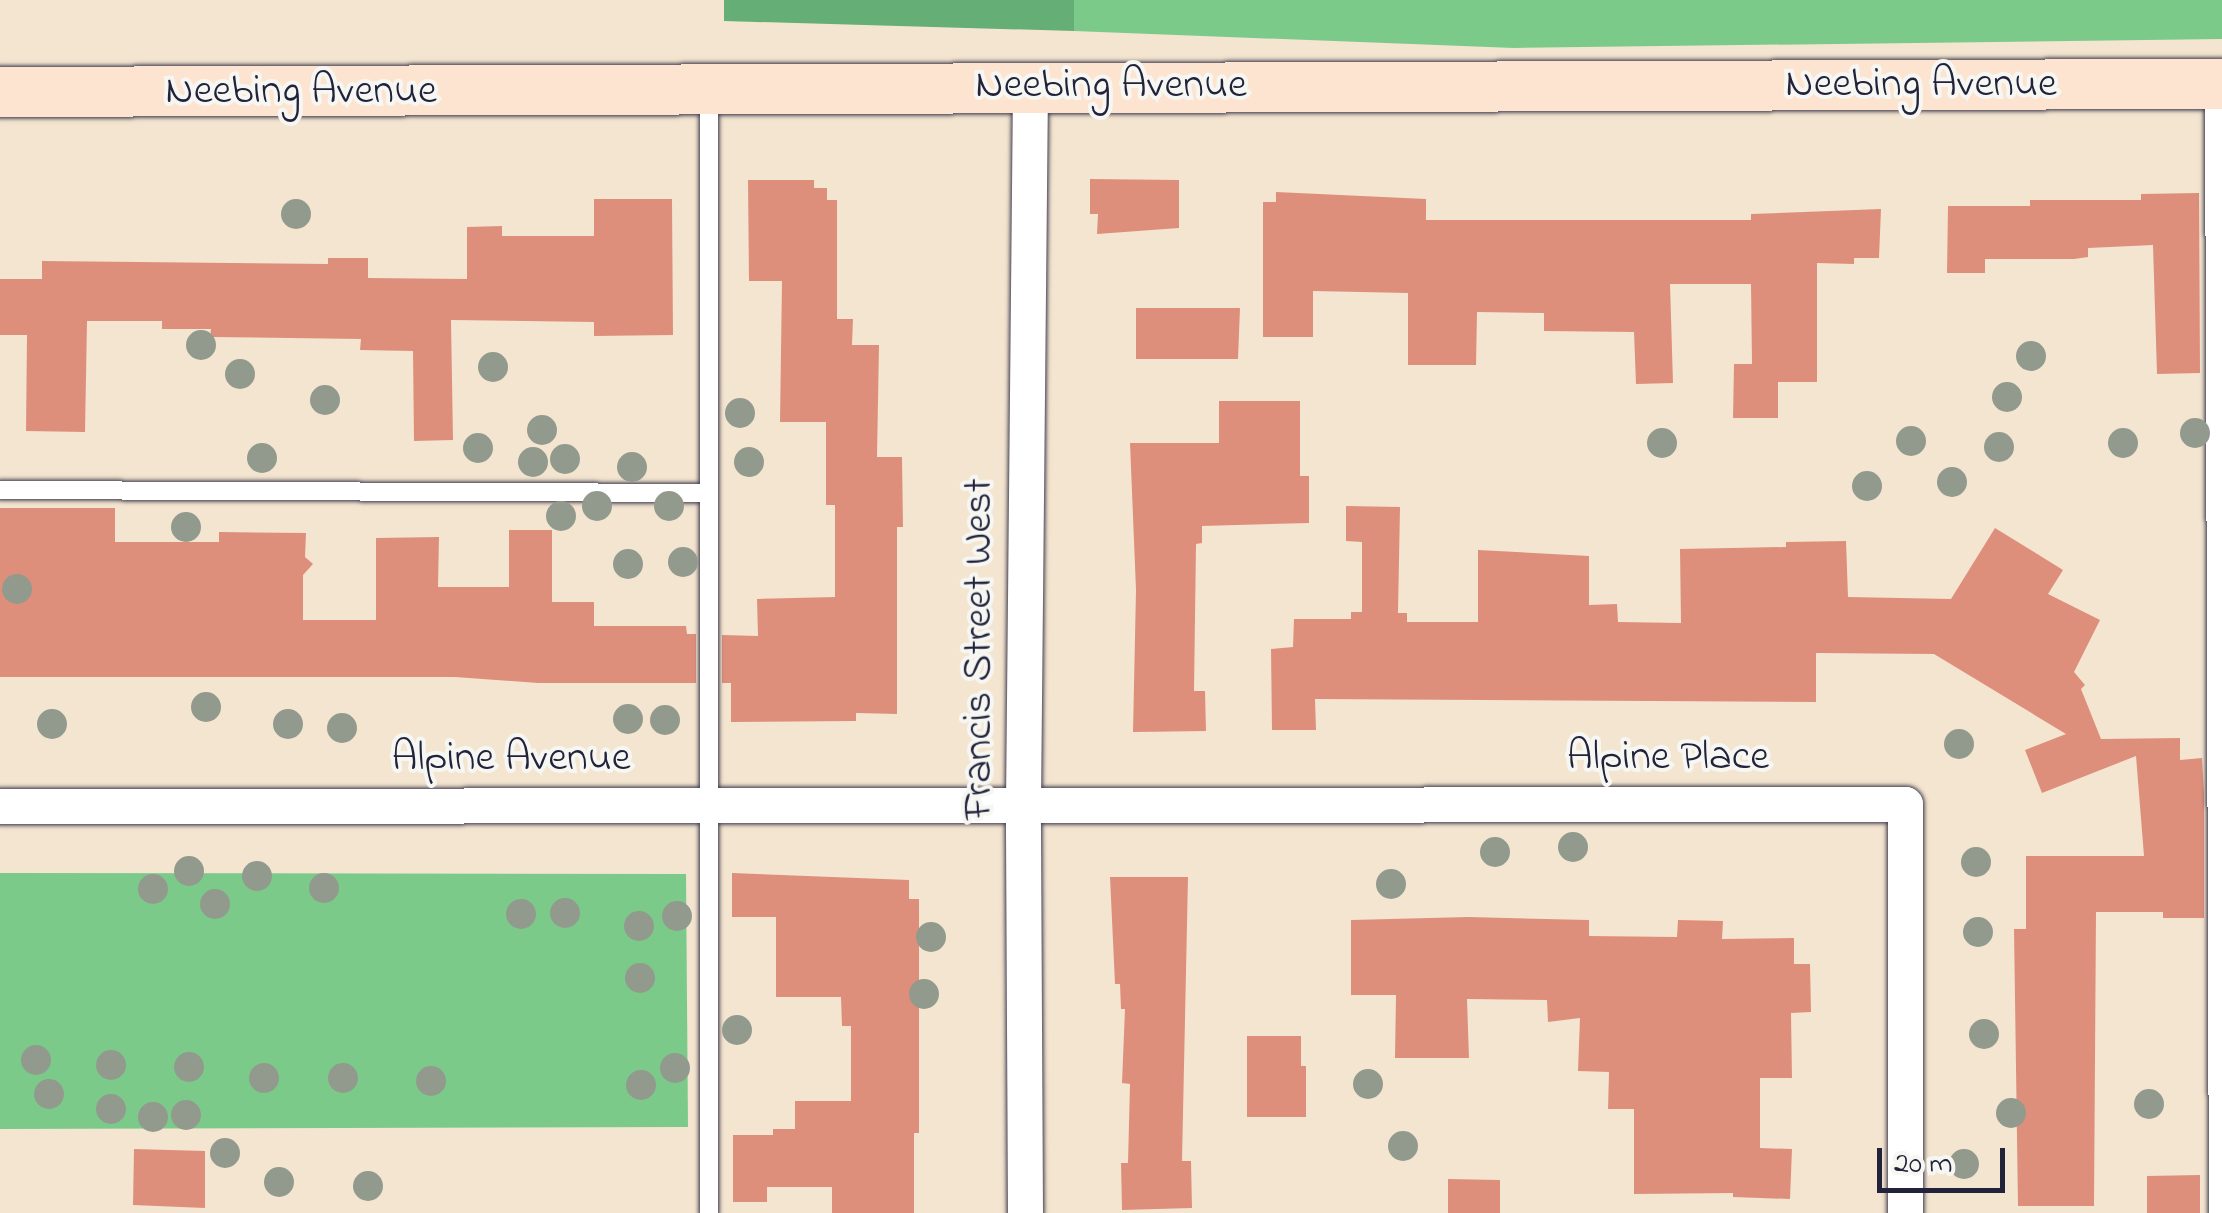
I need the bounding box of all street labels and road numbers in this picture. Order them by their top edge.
street label: Neebing Avenue [1785,60,2057,110]
street label: Neebing Avenue [975,61,1247,111]
street label: Neebing Avenue [165,67,437,117]
street label: Francis Street West [955,478,1005,820]
street label: Alpine Place [1567,733,1769,783]
street label: Alpine Avenue [392,734,630,784]

